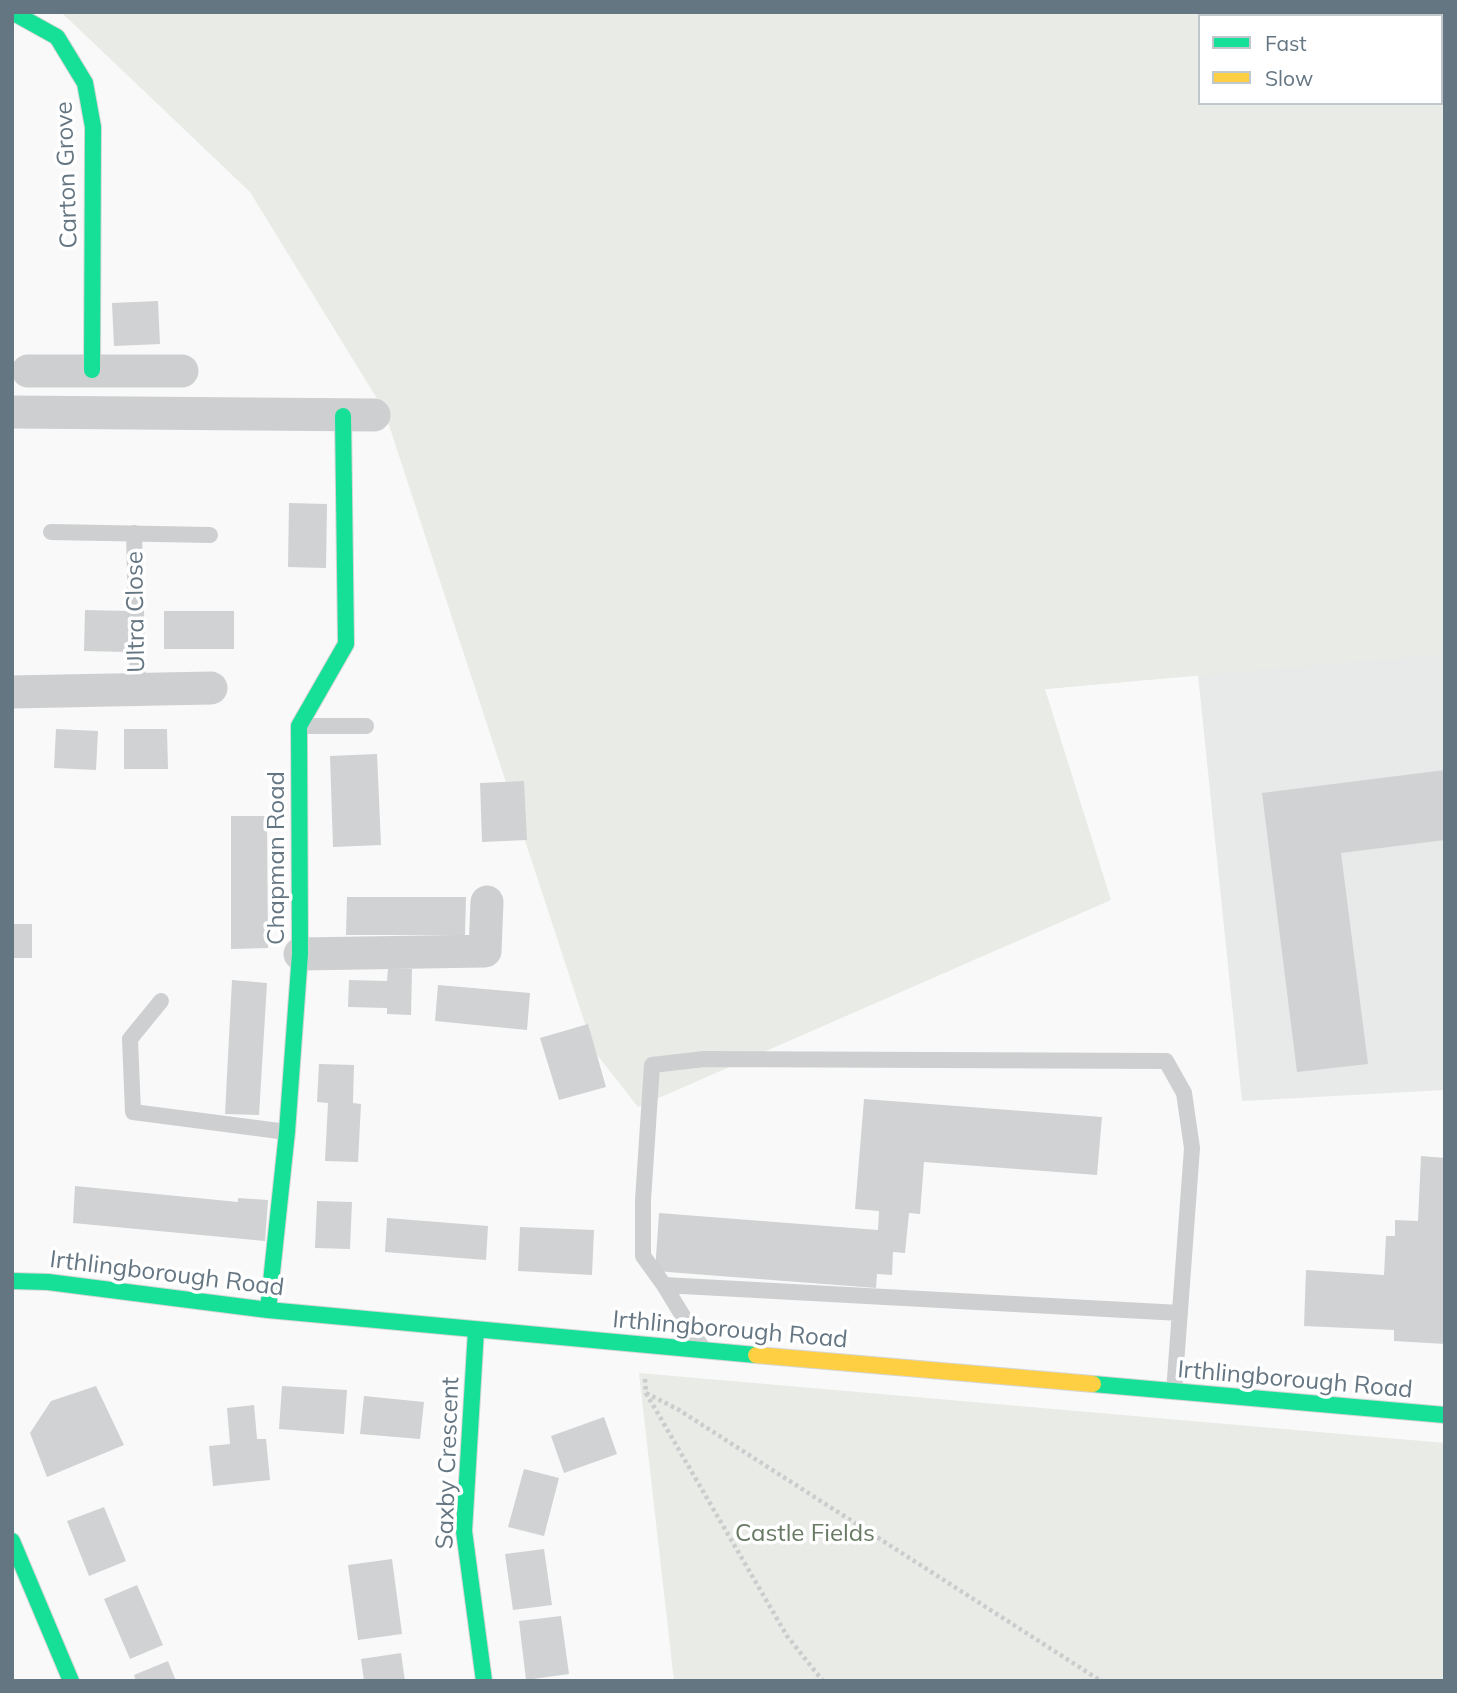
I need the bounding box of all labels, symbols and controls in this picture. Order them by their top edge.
legend [1198,14,1443,105]
text: Fast [1265,30,1307,56]
text: Slow [1265,65,1313,91]
street label: Carton Grove [50,101,84,249]
street label: Ultra Close [121,551,151,673]
street label: Chapman Road [263,771,291,945]
street label: Irthlingborough Road [48,1245,286,1303]
street label: Irthlingborough Road [611,1305,849,1355]
street label: Irthlingborough Road [1176,1355,1414,1405]
street label: Saxby Crescent [431,1376,465,1550]
park label: Castle Fields [735,1520,875,1548]

